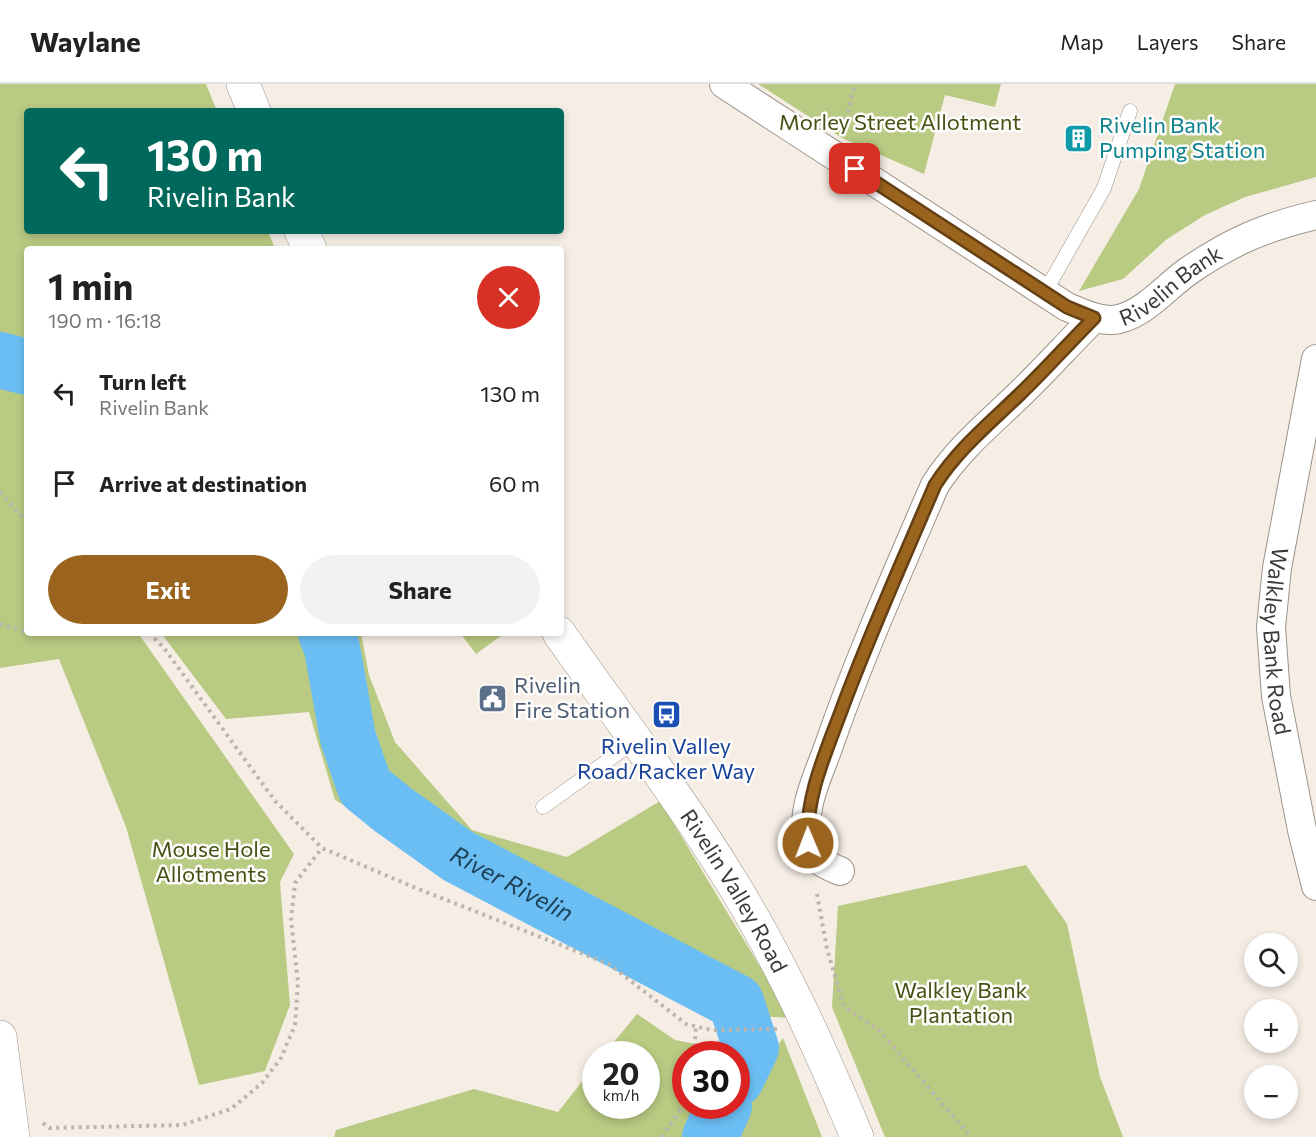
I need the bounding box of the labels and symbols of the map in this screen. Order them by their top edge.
park label: Morley Street Allotment [779,108,1021,135]
place label: Rivelin Bank Pumping Station [1099,111,1265,163]
building icon: Rivelin Bank Pumping Station [1062,122,1094,154]
pin [829,143,880,194]
street label: Rivelin Bank [1115,239,1227,331]
street label: Walkley Bank Road [1258,545,1297,737]
place label: Rivelin Fire Station [514,671,630,723]
public building icon: Rivelin Fire Station [477,682,509,714]
bus stop icon: Rivelin Valley Road/Racker Way [650,698,682,730]
place label: Rivelin Valley Road/Racker Way [577,732,755,784]
street label: Rivelin Valley Road [675,804,794,977]
position arrow [776,811,840,875]
park label: Mouse Hole Allotments [151,835,271,887]
water label: River Rivelin [446,839,579,927]
park label: Walkley Bank Plantation [894,976,1028,1028]
speed limit sign: 30 [672,1041,750,1119]

